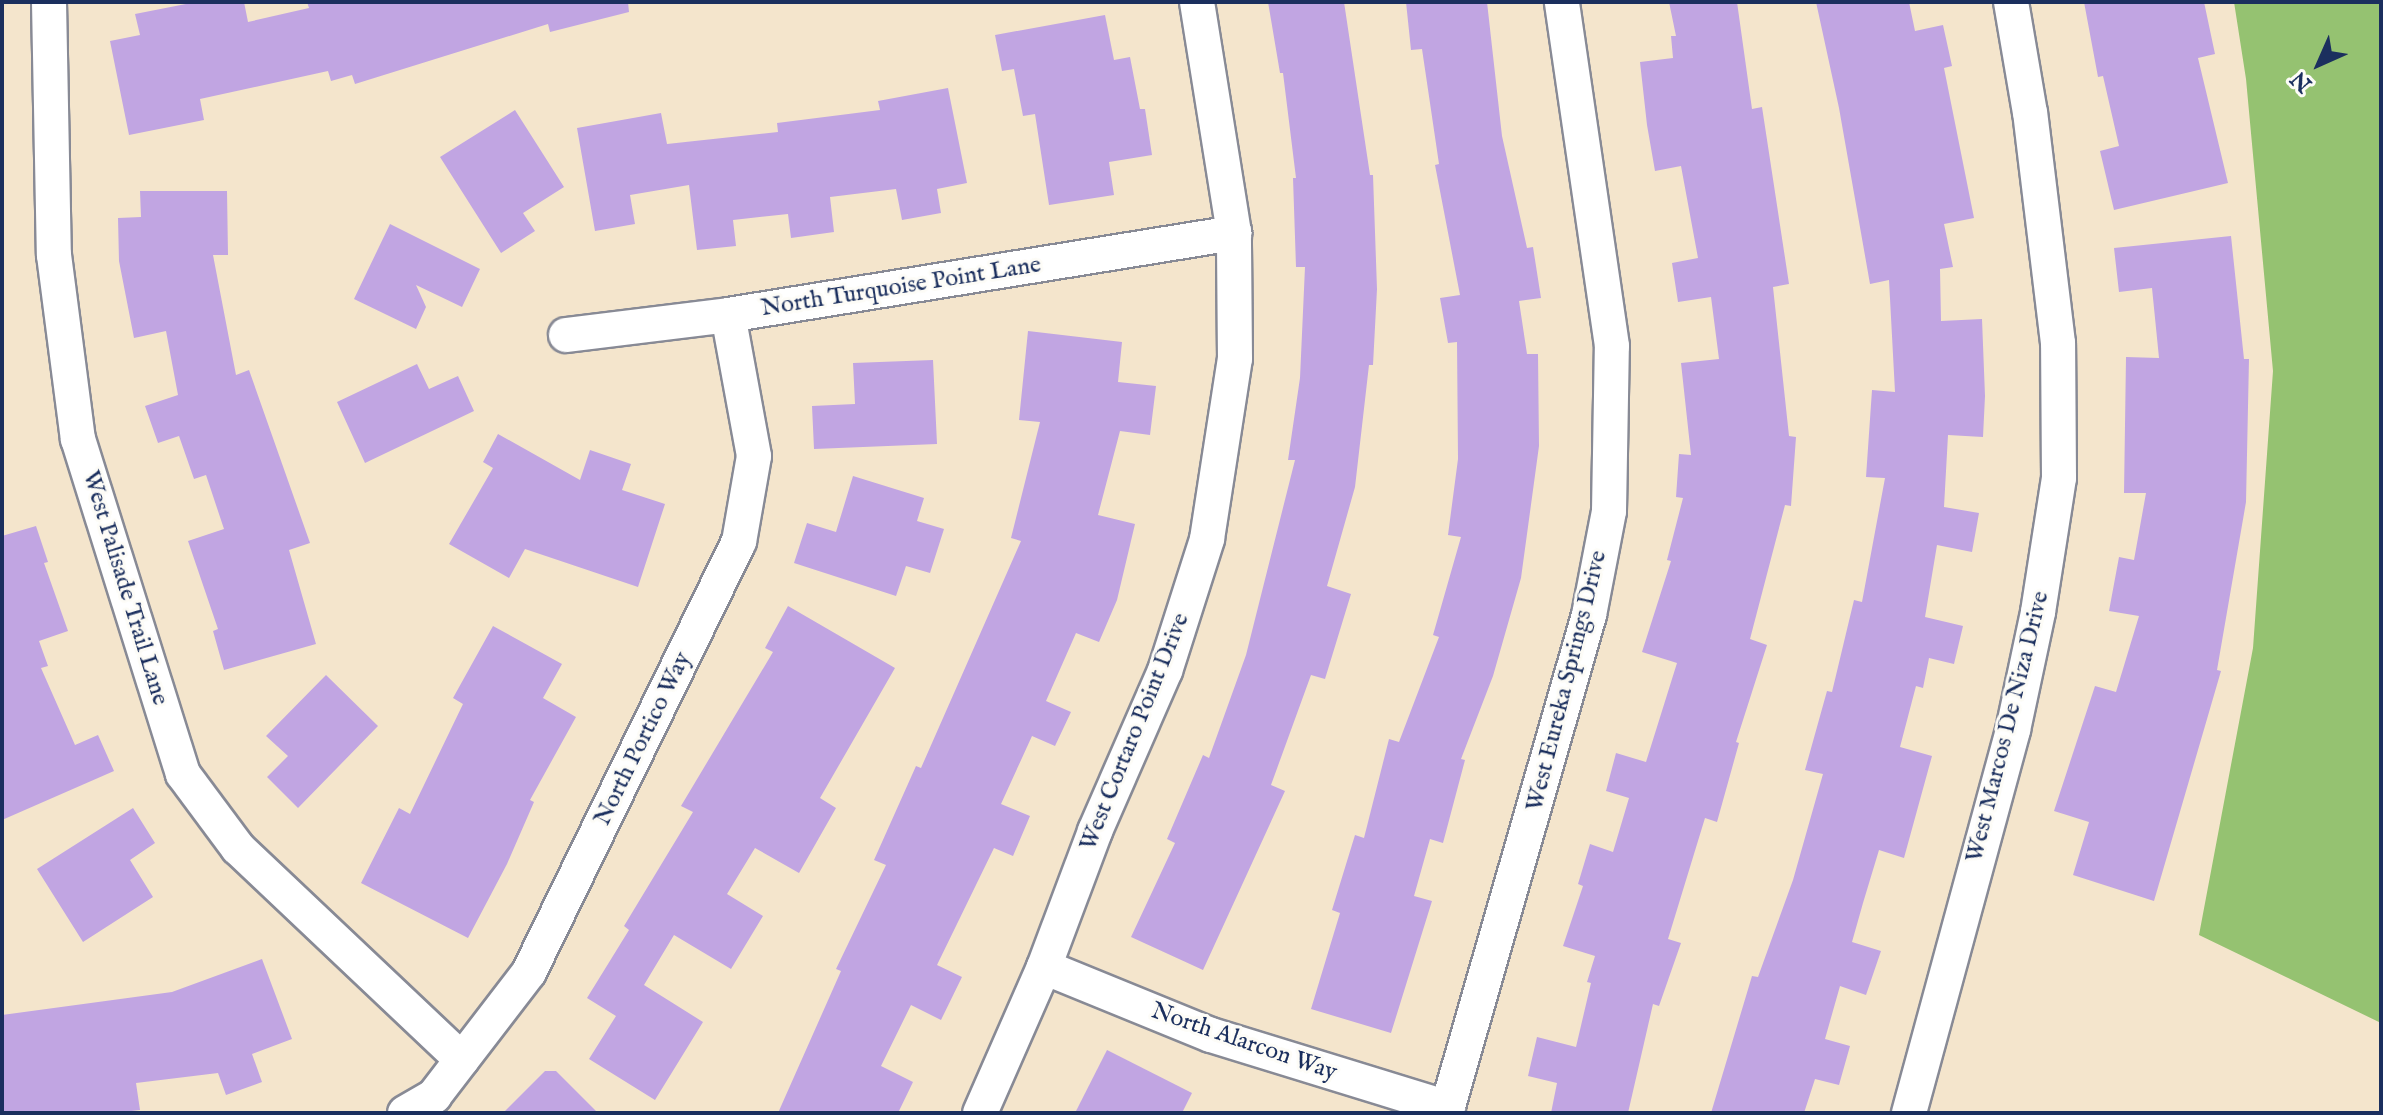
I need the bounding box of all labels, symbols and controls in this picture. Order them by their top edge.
north arrow [2279,24,2359,104]
text: N [2285,64,2319,98]
street label: North Turquoise Point Lane [759,251,1043,323]
street label: West Palisade Trail Lane [76,467,174,709]
street label: West Eureka Springs Drive [1521,548,1613,814]
street label: West Marcos De Niza Drive [1960,588,2056,866]
street label: West Cortaro Point Drive [1074,609,1196,855]
street label: North Portico Way [589,648,697,830]
street label: North Alarcon Way [1147,997,1341,1087]

